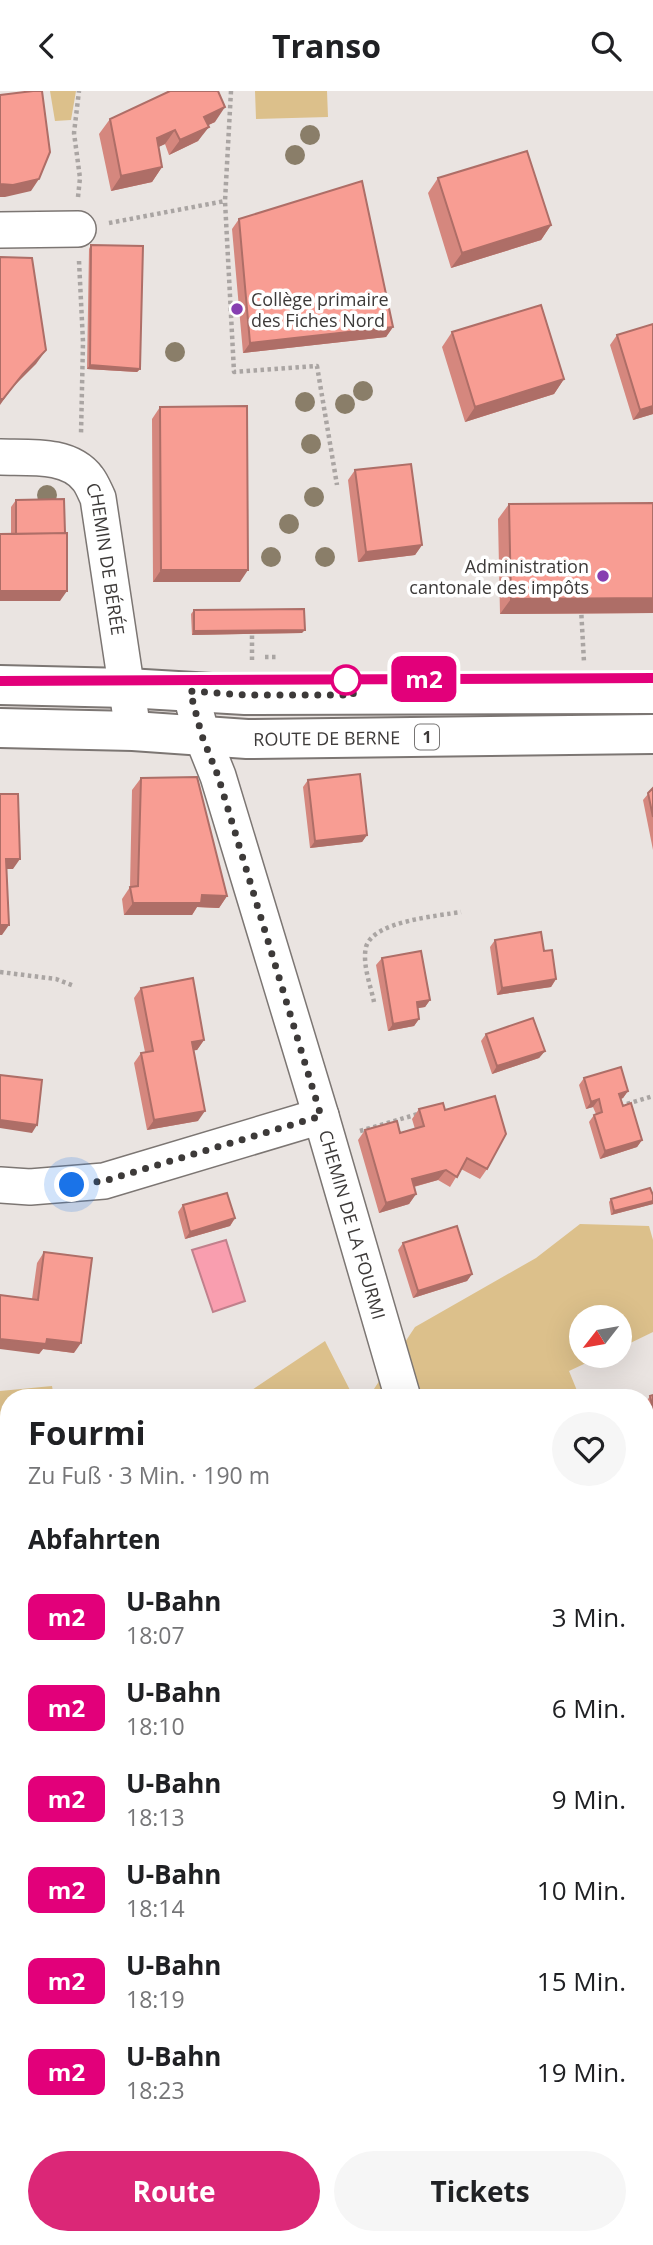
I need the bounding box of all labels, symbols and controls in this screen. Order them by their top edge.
text: Transo [272,24,381,67]
icon: back [28,27,66,65]
icon: search [587,27,625,65]
place label: Collège primaire des Fiches Nord [251,287,389,332]
marker: Collège primaire des Fiches Nord [229,301,245,317]
street label: CHEMIN DE BÉRÉE [80,478,130,637]
place label: Administration cantonale des impôts [409,554,589,599]
marker: Administration cantonale des impôts [595,568,611,584]
line badge: m2 [392,656,456,702]
text: m2 [405,662,443,695]
unlabelled marker [331,665,361,695]
street label: ROUTE DE BERNE [253,725,400,751]
road number: 1 [415,725,439,750]
street label: CHEMIN DE LA FOURMI [314,1127,391,1322]
your location [54,1167,89,1202]
north arrow [569,1305,632,1369]
map controls [569,1305,632,1368]
text: Fourmi [28,1410,146,1455]
button: heart [552,1412,626,1486]
text: Zu Fuß · 3 Min. · 190 m [28,1459,270,1491]
text: Abfahrten [28,1521,161,1557]
text: U-Bahn [126,1583,221,1619]
text: 3 Min. [552,1599,626,1635]
text: m2 [48,1600,85,1633]
text: 18:07 [126,1619,185,1651]
text: U-Bahn [126,1674,221,1710]
text: 6 Min. [552,1690,626,1726]
text: m2 [48,1691,85,1724]
text: 18:10 [126,1710,185,1742]
text: U-Bahn [126,1765,221,1801]
text: 9 Min. [552,1781,626,1817]
text: m2 [48,1782,85,1815]
text: 18:13 [126,1801,185,1833]
text: U-Bahn [126,1856,221,1892]
text: 10 Min. [537,1872,626,1908]
text: m2 [48,1873,85,1906]
text: 18:14 [126,1892,185,1924]
text: U-Bahn [126,1947,221,1983]
text: 15 Min. [537,1963,626,1999]
text: m2 [48,1964,85,1997]
text: 18:19 [126,1983,185,2015]
text: U-Bahn [126,2038,221,2074]
text: 19 Min. [537,2054,626,2090]
text: m2 [48,2055,85,2088]
text: 18:23 [126,2074,185,2106]
button: Route [28,2151,320,2231]
button: Tickets [334,2151,626,2231]

